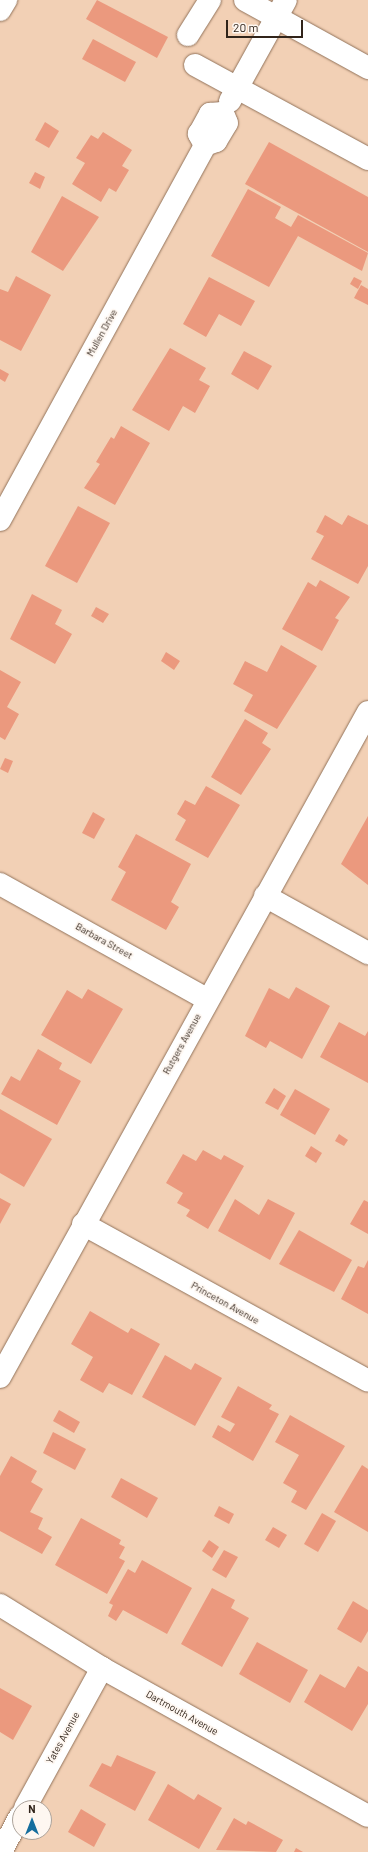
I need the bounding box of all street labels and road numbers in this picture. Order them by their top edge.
street label: Mullen Drive [84,307,120,359]
street label: Barbara Street [73,920,135,962]
street label: Rutgers Avenue [160,1011,204,1077]
street label: Princeton Avenue [189,1279,261,1327]
street label: Dartmouth Avenue [144,1688,220,1738]
street label: Yates Avenue [44,1710,82,1766]

